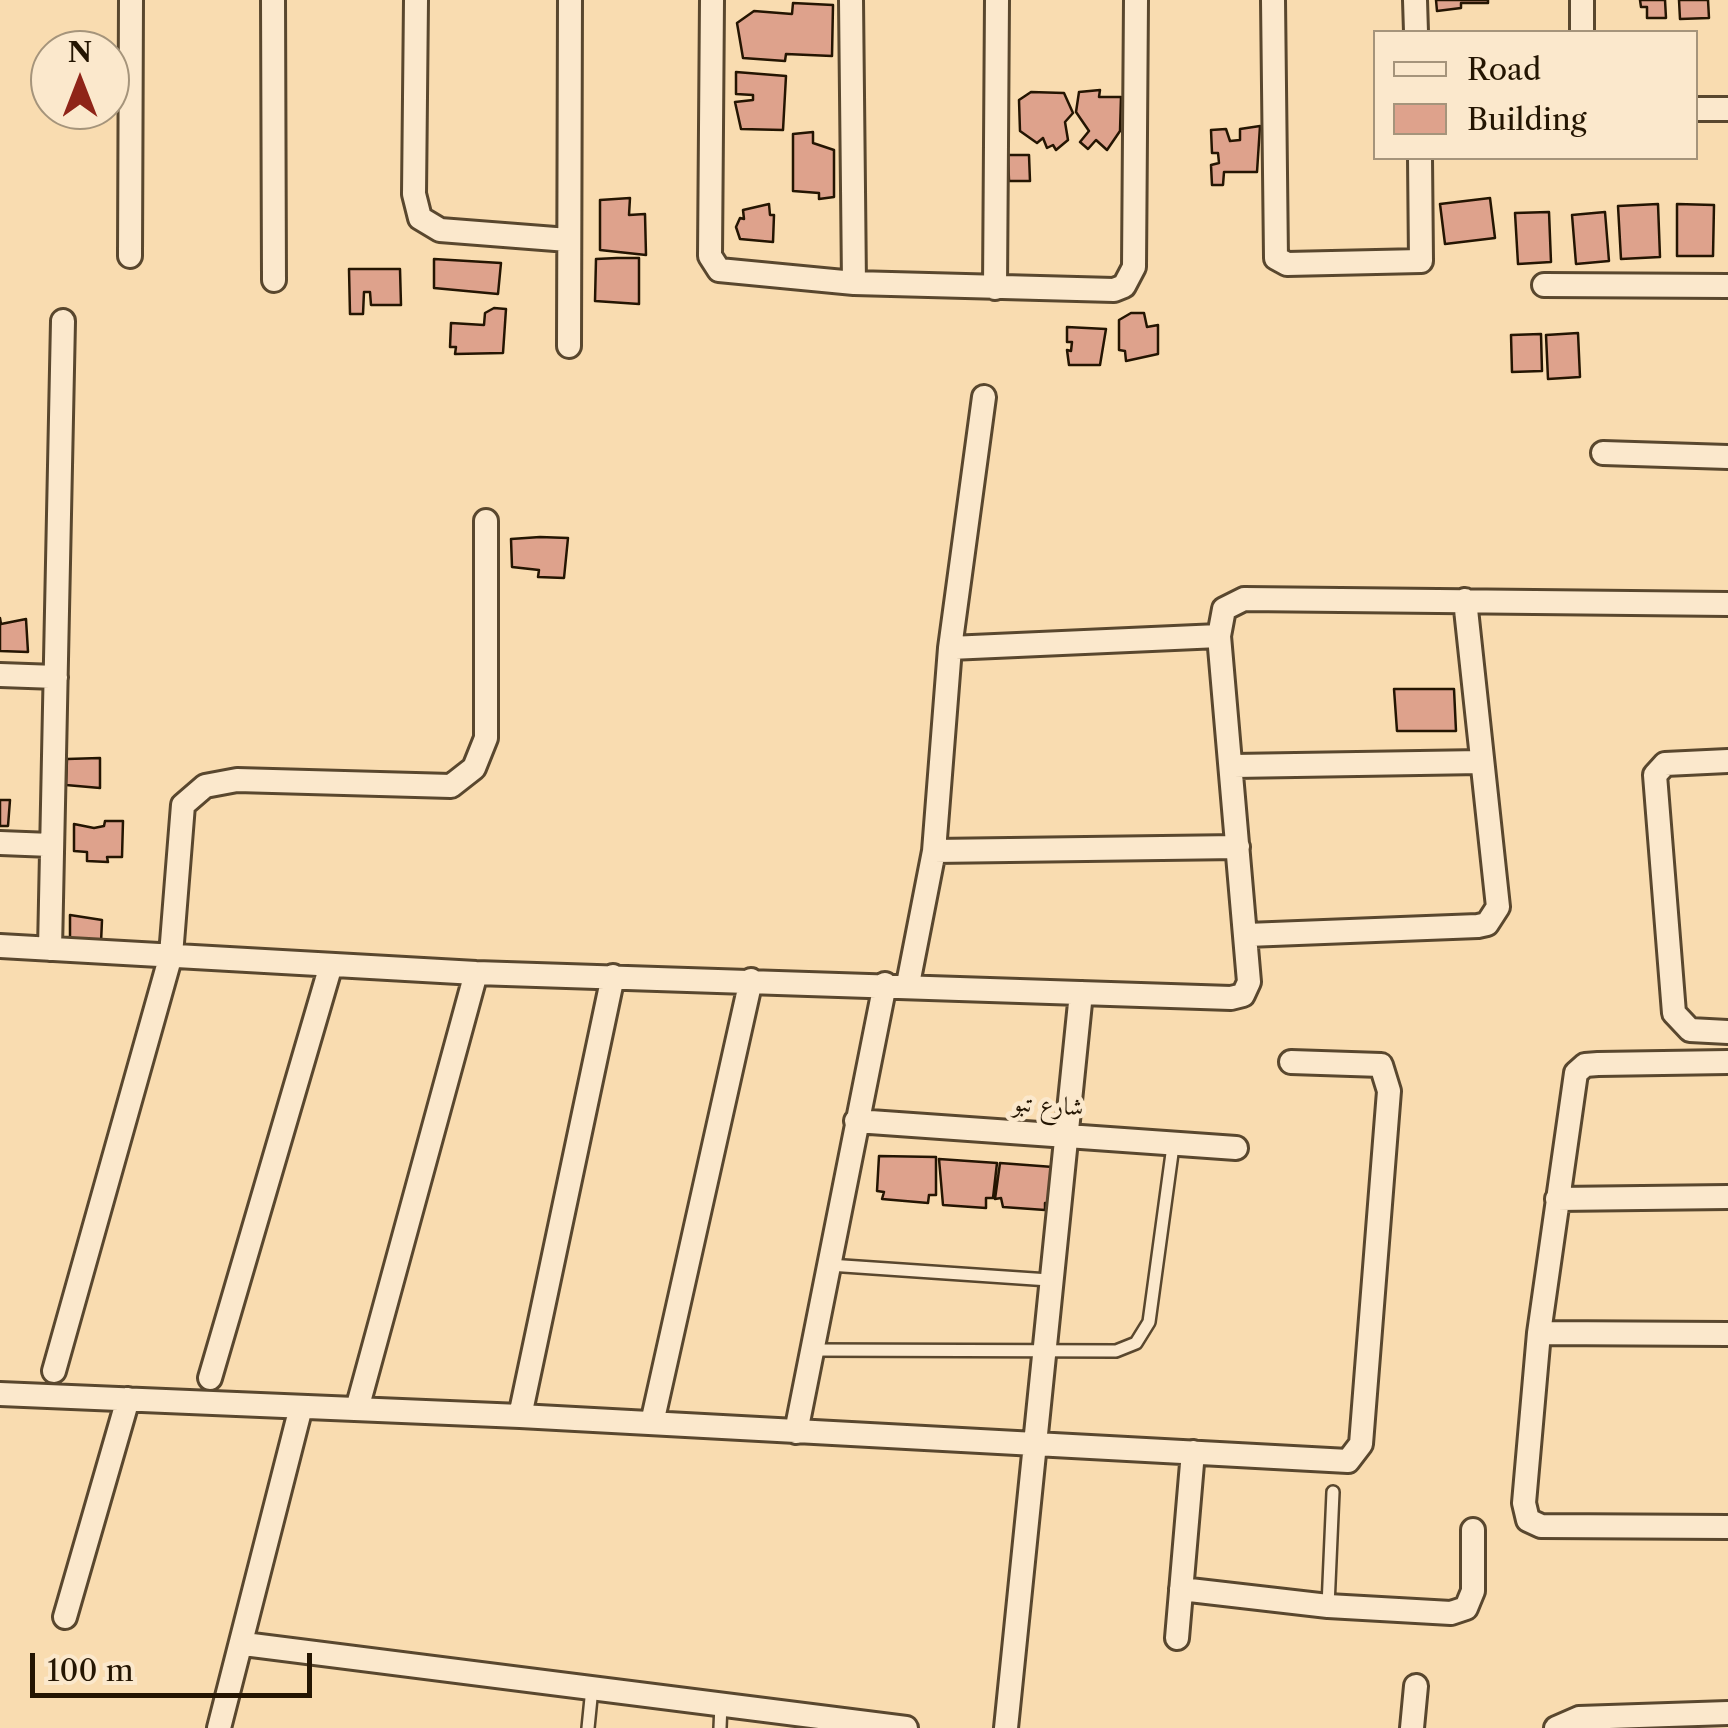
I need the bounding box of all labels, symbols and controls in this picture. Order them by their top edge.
north arrow [30,30,130,130]
legend [1373,30,1698,160]
text: N [68,35,92,69]
text: Road [1467,51,1541,88]
text: Building [1467,101,1587,138]
street label: شارع تبو [1012,1089,1084,1123]
scale bar [35,1633,318,1695]
text: 100 m [47,1652,134,1689]

